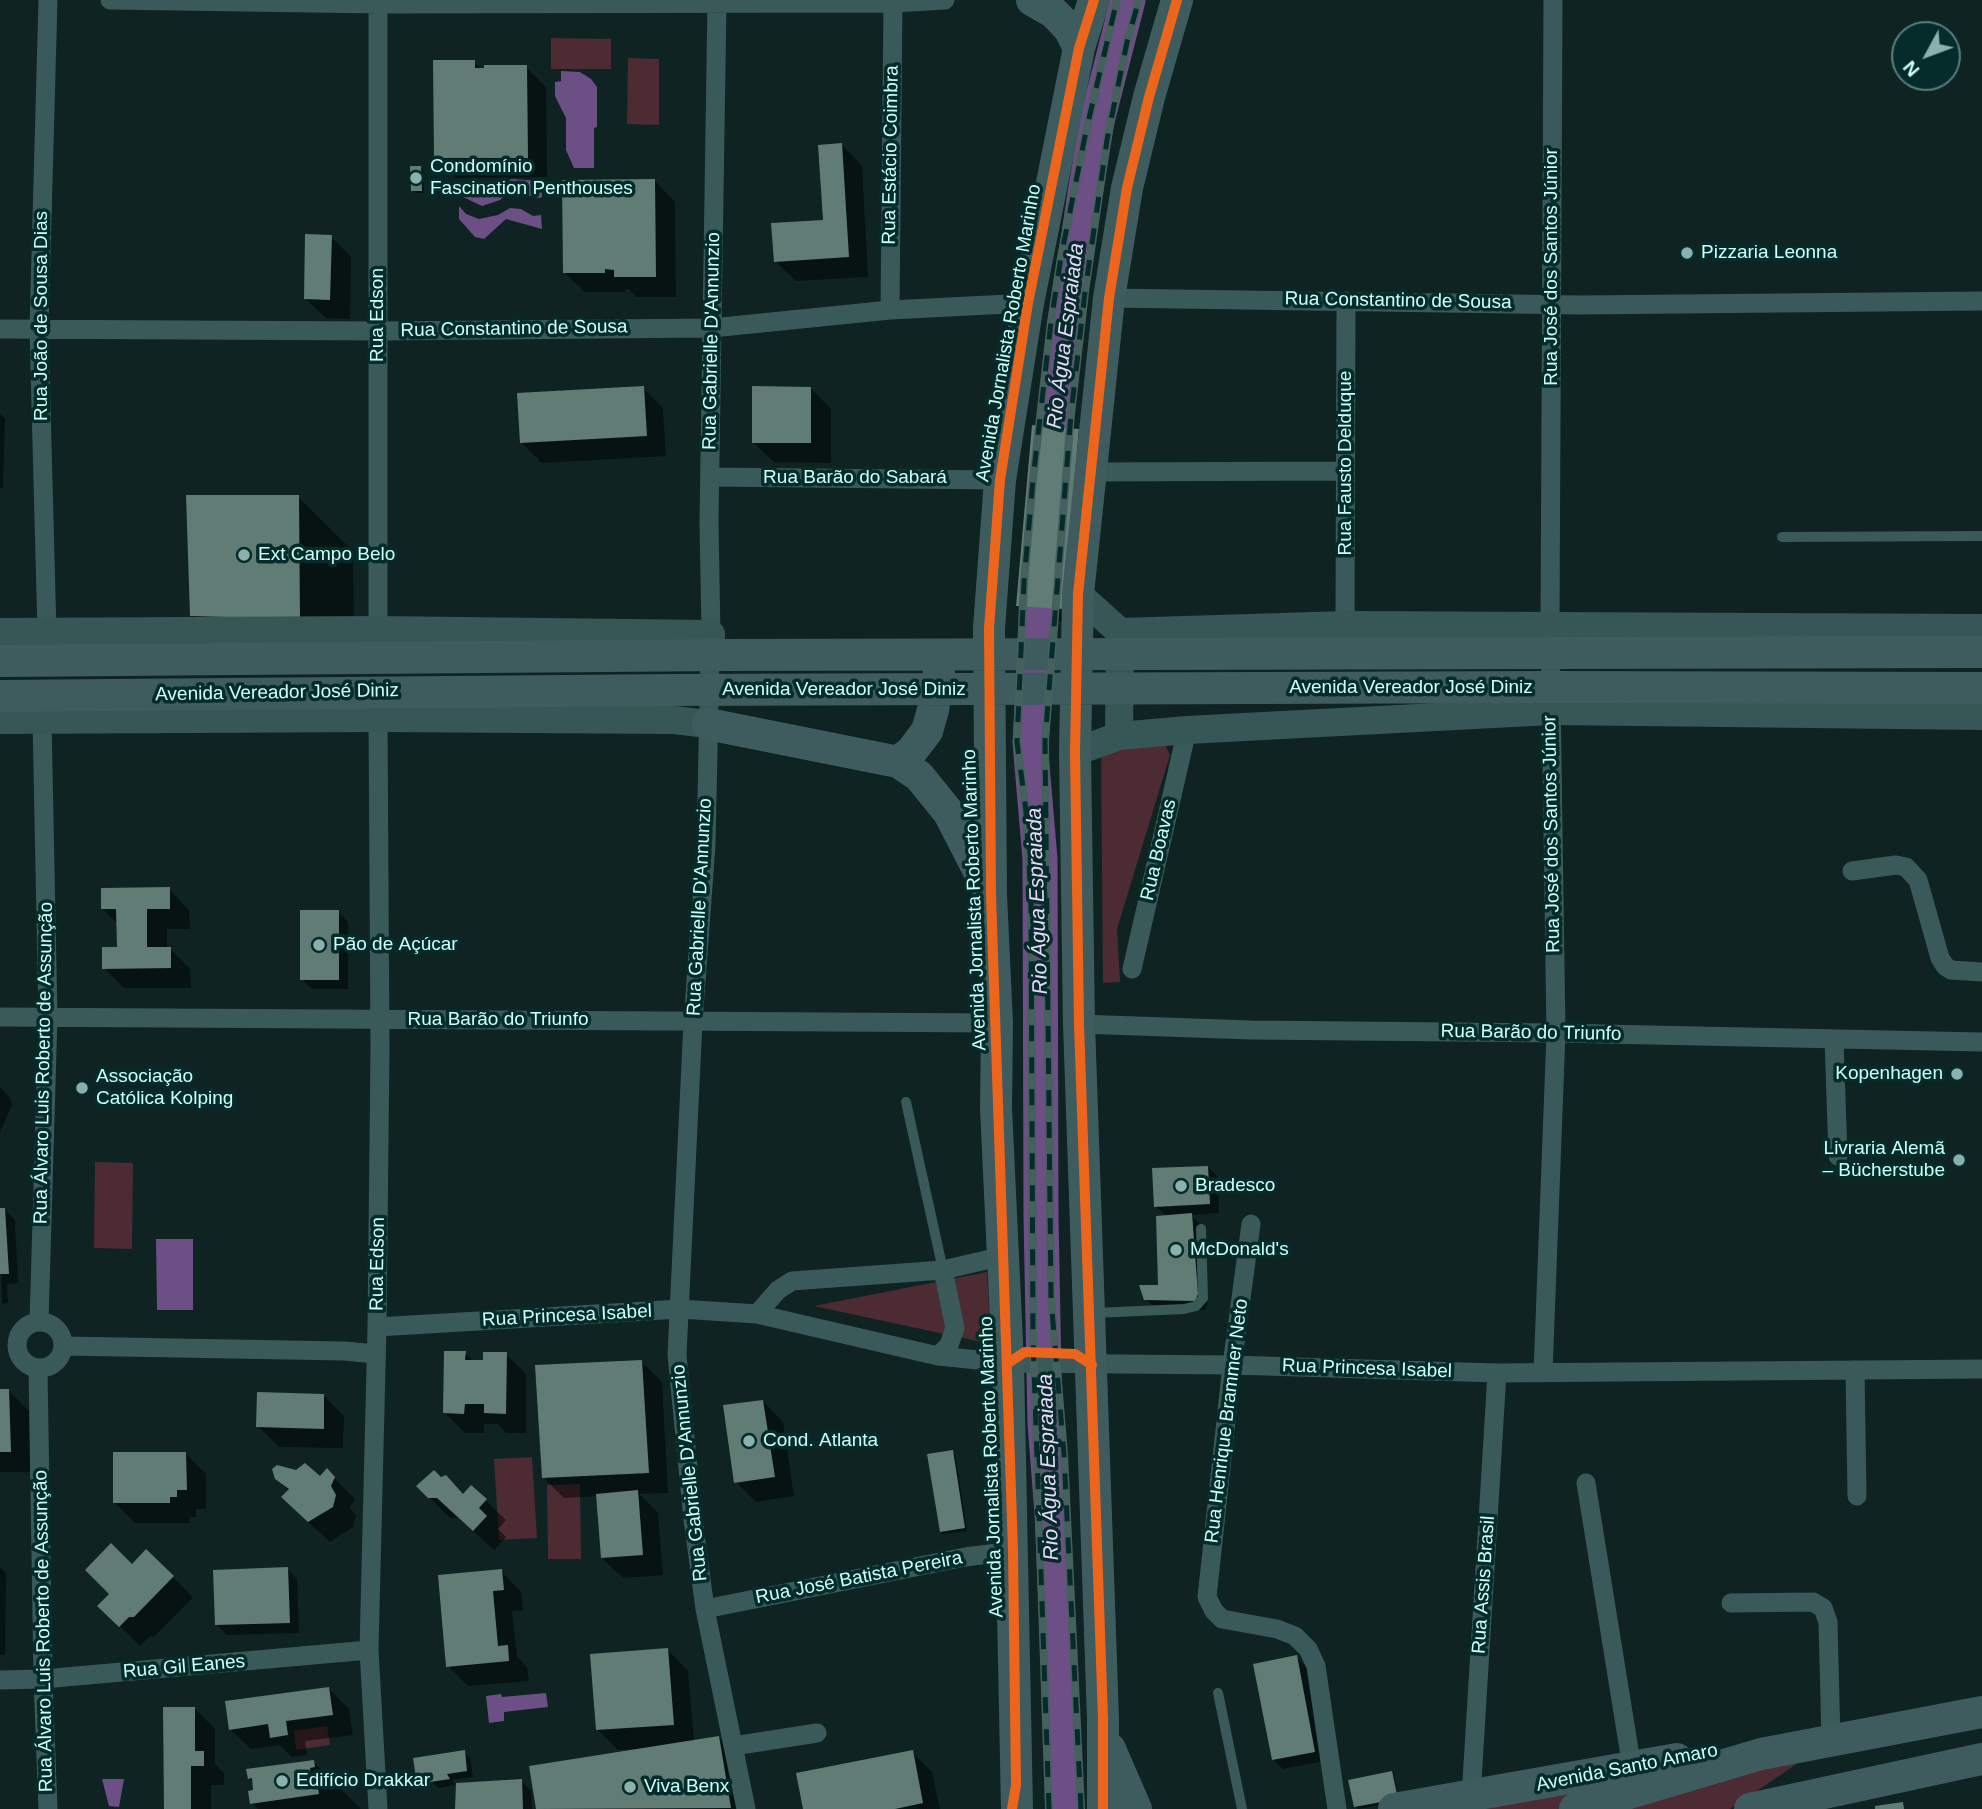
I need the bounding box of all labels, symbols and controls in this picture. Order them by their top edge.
north arrow [1891,21,1961,91]
text: N [1899,57,1924,81]
street label: Rua Estácio Coimbra [878,65,904,245]
street label: Rua José dos Santos Júnior [1541,148,1563,386]
place label: Condomínio Fascination Penthouses [430,156,633,200]
marker: Condomínio Fascination Penthouses [408,170,424,186]
street label: Avenida Jornalista Roberto Marinho [972,182,1046,484]
street label: Rua João de Sousa Dias [31,211,53,421]
street label: Rua Gabrielle D'Annunzio [699,232,725,450]
water label: Rio Água Espraiada [1042,242,1090,430]
place label: Pizzaria Leonna [1701,242,1837,264]
marker: Pizzaria Leonna [1679,245,1695,261]
street label: Rua Edson [367,268,389,362]
street label: Rua Constantino de Sousa [1284,288,1512,314]
street label: Rua Constantino de Sousa [400,316,628,342]
street label: Rua Fausto Delduque [1335,371,1357,555]
street label: Rua Barão do Sabará [763,467,947,489]
place label: Ext Campo Belo [258,544,395,566]
marker: Ext Campo Belo [236,547,252,563]
street label: Avenida Vereador José Diniz [1289,677,1533,699]
street label: Avenida Vereador José Diniz [155,679,399,707]
street label: Avenida Vereador José Diniz [722,679,966,701]
street label: Rua José dos Santos Júnior [1539,715,1565,953]
street label: Avenida Jornalista Roberto Marinho [958,749,992,1051]
street label: Rua Boavas [1136,797,1182,903]
street label: Rua Gabrielle D'Annunzio [683,798,717,1016]
water label: Rio Água Espraiada [1022,807,1054,995]
street label: Rua Álvaro Luis Roberto de Assunção [30,902,58,1224]
place label: Pão de Açúcar [333,934,458,956]
marker: Pão de Açúcar [311,937,327,953]
street label: Rua Barão do Triunfo [408,1009,588,1031]
street label: Rua Barão do Triunfo [1440,1020,1622,1046]
place label: Kopenhagen [1835,1063,1943,1085]
place label: Associação Católica Kolping [96,1066,233,1110]
marker: Kopenhagen [1949,1066,1965,1082]
marker: Associação Católica Kolping [74,1080,90,1096]
place label: Livraria Alemã – Bücherstube [1822,1138,1945,1182]
marker: Livraria Alemã – Bücherstube [1951,1152,1967,1168]
place label: Bradesco [1195,1175,1275,1197]
marker: Bradesco [1173,1178,1189,1194]
street label: Rua Edson [366,1217,390,1311]
place label: McDonald's [1190,1239,1289,1261]
marker: McDonald's [1168,1242,1184,1258]
street label: Rua Henrique Brammer Neto [1201,1298,1253,1544]
street label: Rua Princesa Isabel [482,1300,652,1332]
street label: Avenida Jornalista Roberto Marinho [975,1316,1009,1618]
street label: Rua Princesa Isabel [1282,1355,1452,1383]
street label: Rua Gabrielle D'Annunzio [667,1363,713,1583]
water label: Rio Água Espraiada [1033,1373,1065,1561]
place label: Cond. Atlanta [763,1430,878,1452]
marker: Cond. Atlanta [741,1433,757,1449]
street label: Rua Álvaro Luis Roberto de Assunção [30,1470,58,1792]
street label: Rua Assis Brasil [1468,1515,1500,1655]
street label: Rua José Batista Pereira [754,1547,964,1609]
street label: Rua Gil Eanes [122,1650,246,1684]
street label: Avenida Santo Amaro [1534,1739,1720,1797]
place label: Edifício Drakkar [296,1770,430,1792]
marker: Edifício Drakkar [274,1773,290,1789]
place label: Viva Benx [644,1776,729,1798]
marker: Viva Benx [622,1779,638,1795]

